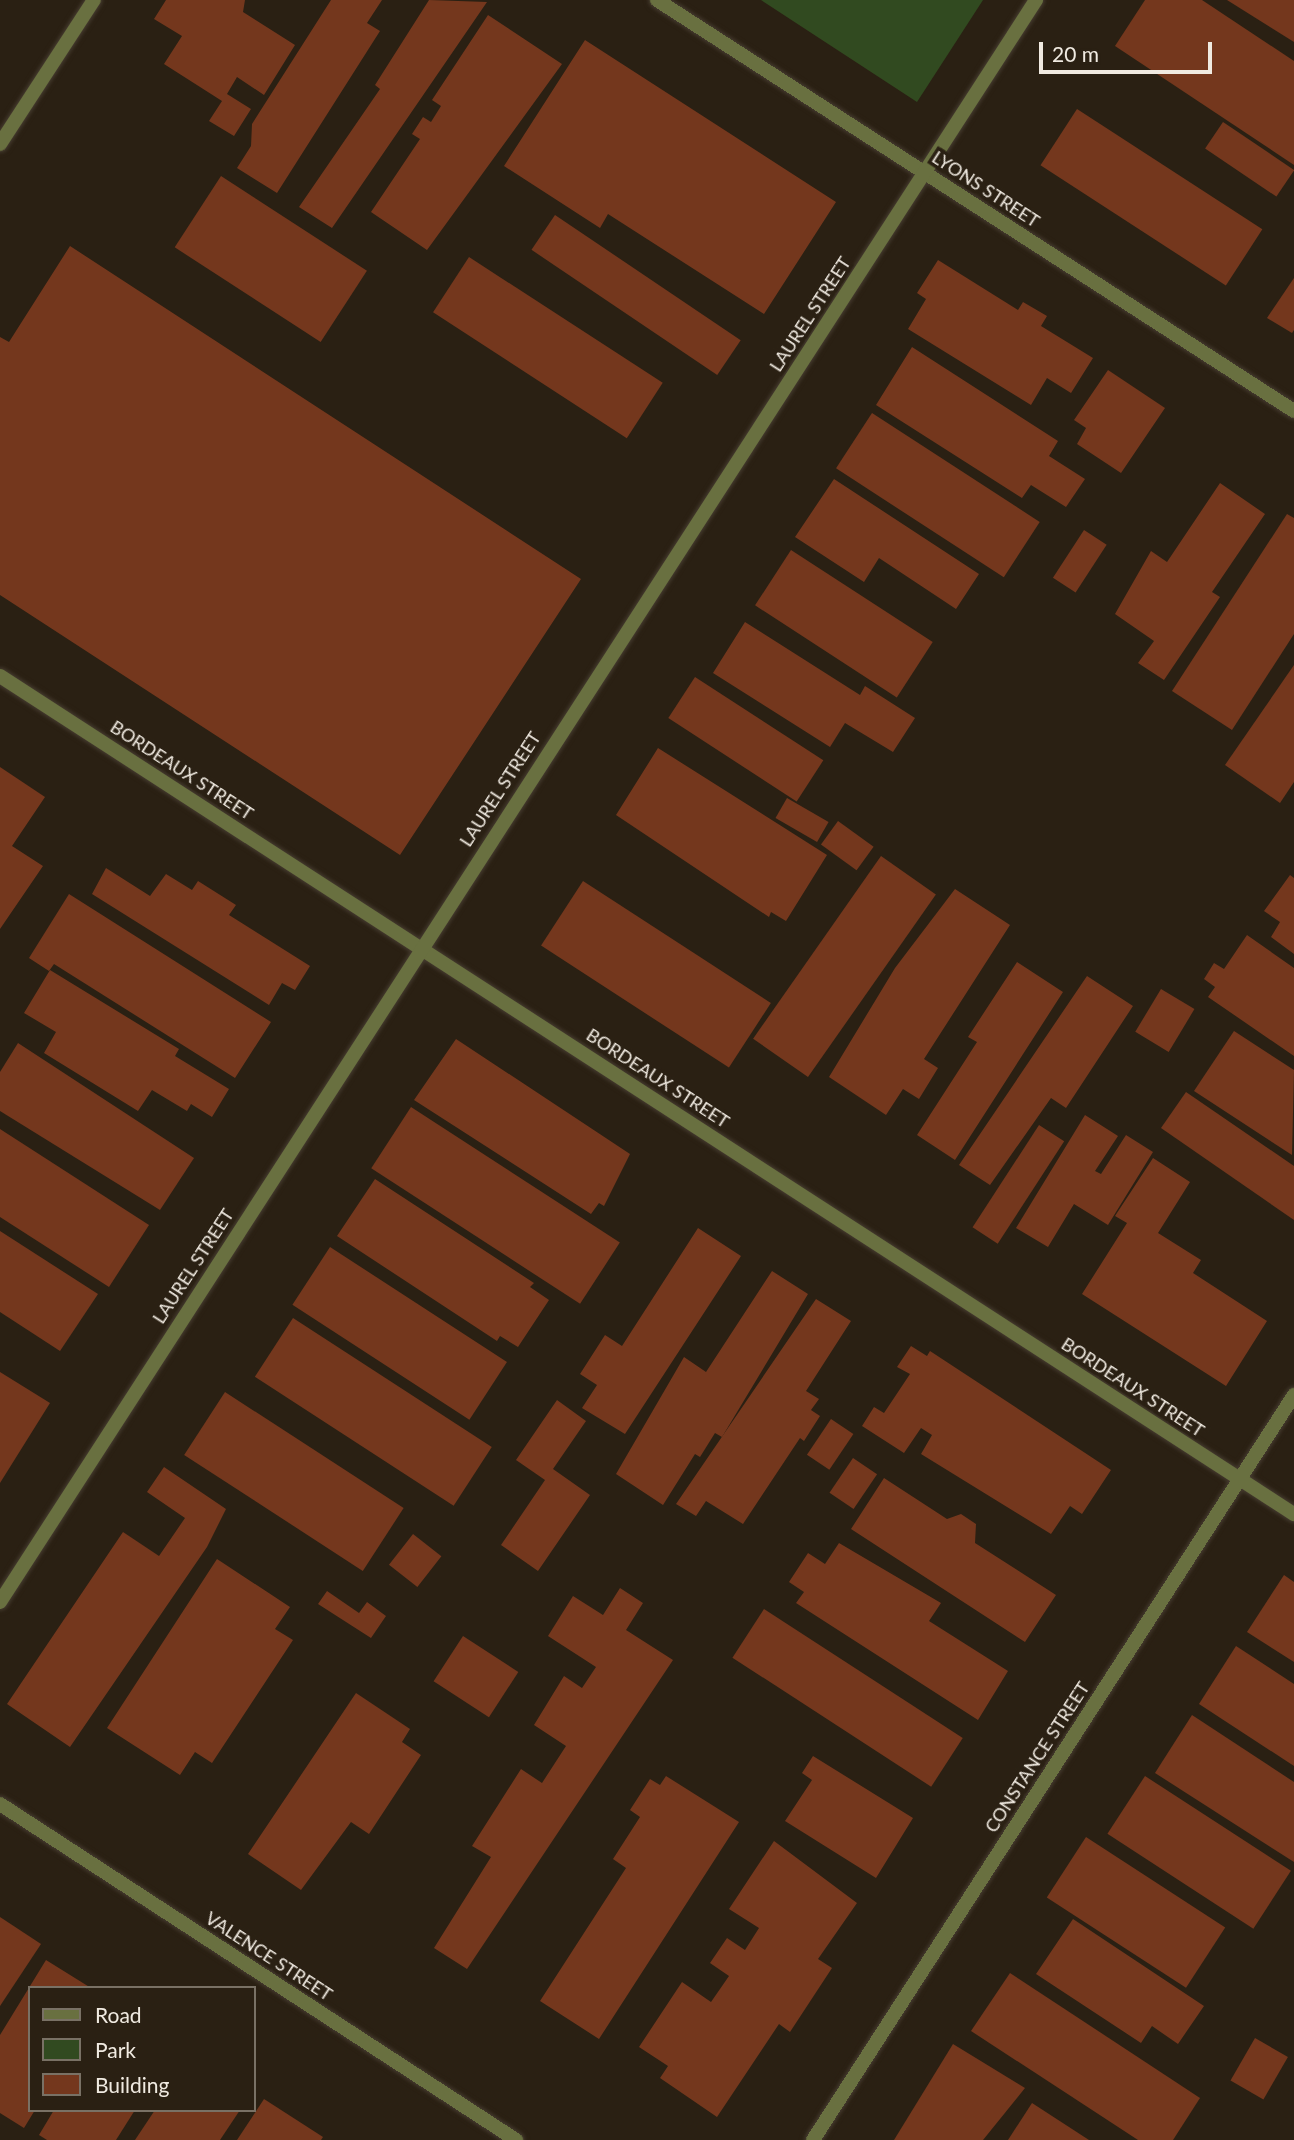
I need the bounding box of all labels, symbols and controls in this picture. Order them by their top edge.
scale bar [1042,28,1215,72]
text: 20 m [1052,41,1099,66]
street label: LYONS STREET [928,146,1044,232]
street label: LAUREL STREET [765,252,855,376]
street label: BORDEAUX STREET [107,716,257,824]
street label: LAUREL STREET [455,727,545,851]
street label: BORDEAUX STREET [583,1024,733,1132]
street label: LAUREL STREET [148,1204,238,1328]
street label: BORDEAUX STREET [1058,1333,1208,1441]
street label: CONSTANCE STREET [980,1678,1094,1836]
street label: VALENCE STREET [202,1907,336,2005]
legend [28,1986,256,2112]
text: Road [95,2002,142,2027]
text: Park [95,2037,136,2062]
text: Building [95,2072,170,2097]

